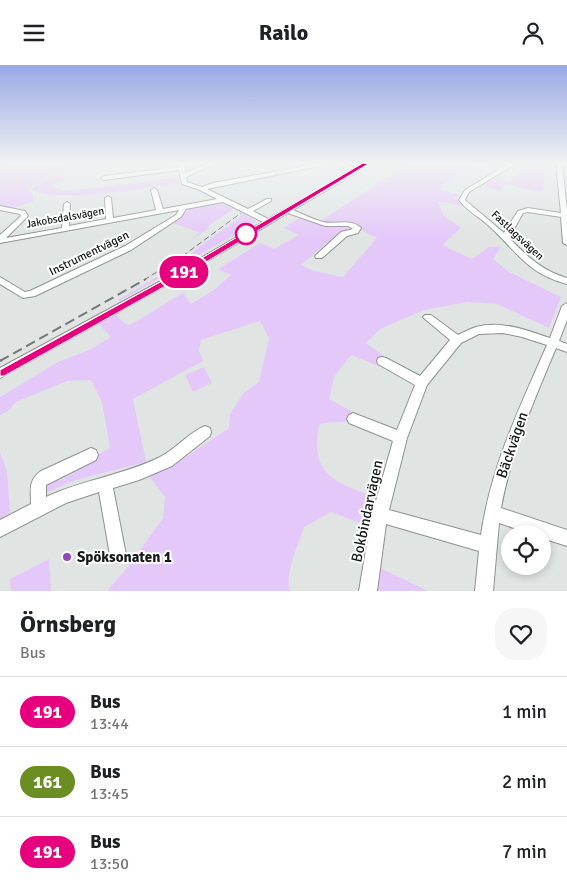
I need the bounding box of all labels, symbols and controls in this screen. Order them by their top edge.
icon: menu [20,19,48,47]
text: Railo [259,19,308,46]
icon: person [519,19,547,47]
street label: Jakobsdalsvägen [25,204,105,231]
street label: Fastlagsvägen [489,208,547,263]
unlabelled marker [235,223,257,245]
street label: Instrumentvägen [47,228,132,279]
line badge: 191 [155,256,213,288]
text: 191 [169,261,199,283]
street label: Bäckvägen [492,409,532,481]
street label: Bokbindarvägen [347,458,387,564]
map controls [501,525,551,575]
button: locate [501,525,551,575]
place label: Spöksonaten 1 [77,548,172,566]
marker: Spöksonaten 1 [61,551,73,563]
button: heart [495,608,547,660]
text: Örnsberg [20,609,116,639]
text: Bus [20,643,45,663]
text: Bus [90,690,121,714]
text: 1 min [502,700,547,724]
text: 191 [33,701,62,723]
text: 13:44 [90,714,129,734]
text: Bus [90,760,121,784]
text: 2 min [502,770,547,794]
text: 161 [33,771,62,793]
text: 13:45 [90,784,129,804]
text: Bus [90,830,121,854]
text: 7 min [502,840,547,864]
text: 191 [33,841,62,863]
text: 13:50 [90,854,129,874]

